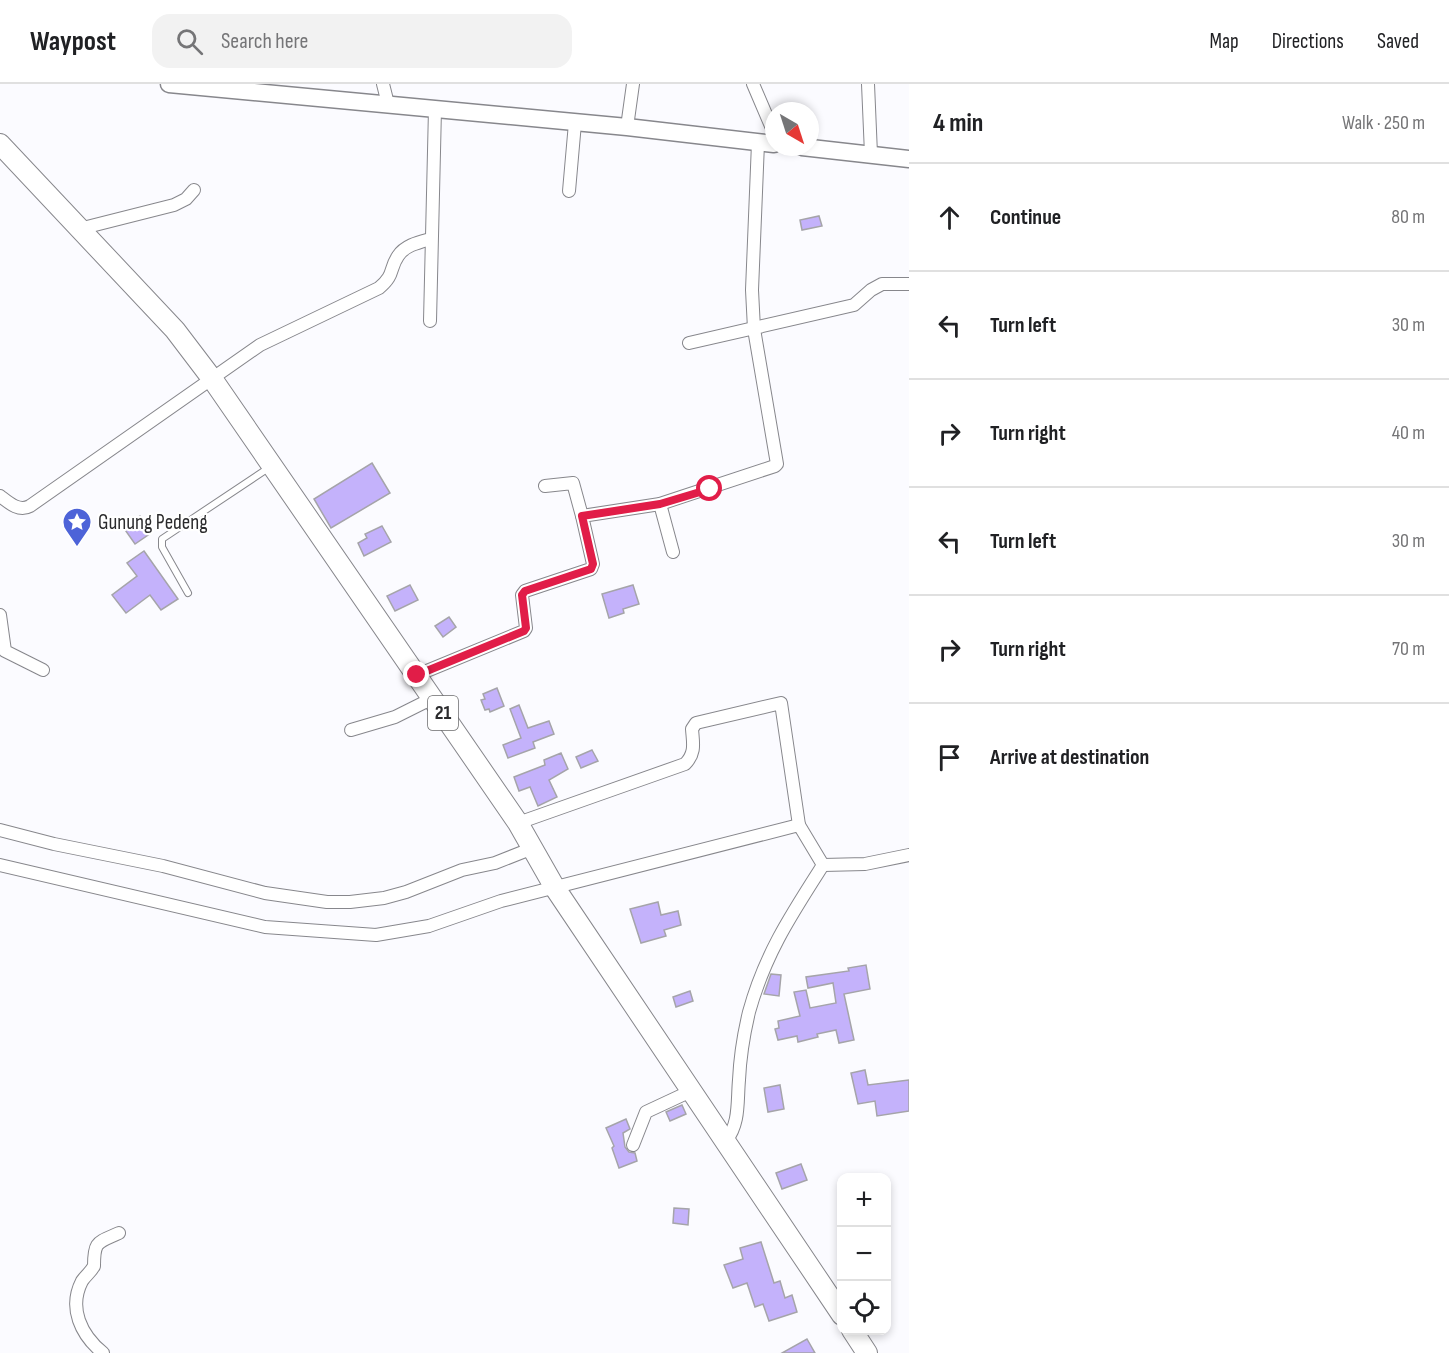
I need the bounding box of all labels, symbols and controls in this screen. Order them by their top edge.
search box [152,14,572,68]
text: Waypost [30,25,116,58]
icon: search [173,25,206,58]
text: Search here [221,28,308,55]
text: Map [1209,29,1239,54]
text: Directions [1272,29,1344,54]
text: Saved [1377,29,1419,54]
north arrow [765,102,819,156]
text: 4 min [933,108,983,139]
text: Walk · 250 m [1342,111,1425,135]
icon: ahead [933,201,966,234]
text: Continue [990,204,1061,231]
text: 80 m [1391,205,1425,229]
icon: left [933,309,966,342]
text: Turn left [990,312,1056,339]
text: 30 m [1392,313,1425,337]
icon: right [933,417,966,450]
text: Turn right [990,420,1066,447]
text: 40 m [1392,421,1425,445]
route start [696,475,722,501]
place icon: Gunung Pedeng [61,506,93,548]
place label: Gunung Pedeng [98,510,208,535]
icon: left [933,525,966,558]
text: Turn left [990,528,1056,555]
text: 30 m [1392,529,1425,553]
icon: right [933,633,966,666]
text: Turn right [990,636,1066,663]
text: 70 m [1392,637,1425,661]
route end [403,661,429,687]
road number: 21 [428,696,458,730]
icon: arrive [933,741,966,774]
text: Arrive at destination [990,744,1149,771]
map controls [837,1173,891,1335]
button: + [837,1173,891,1227]
button: − [837,1227,891,1281]
button: locate [837,1281,891,1335]

